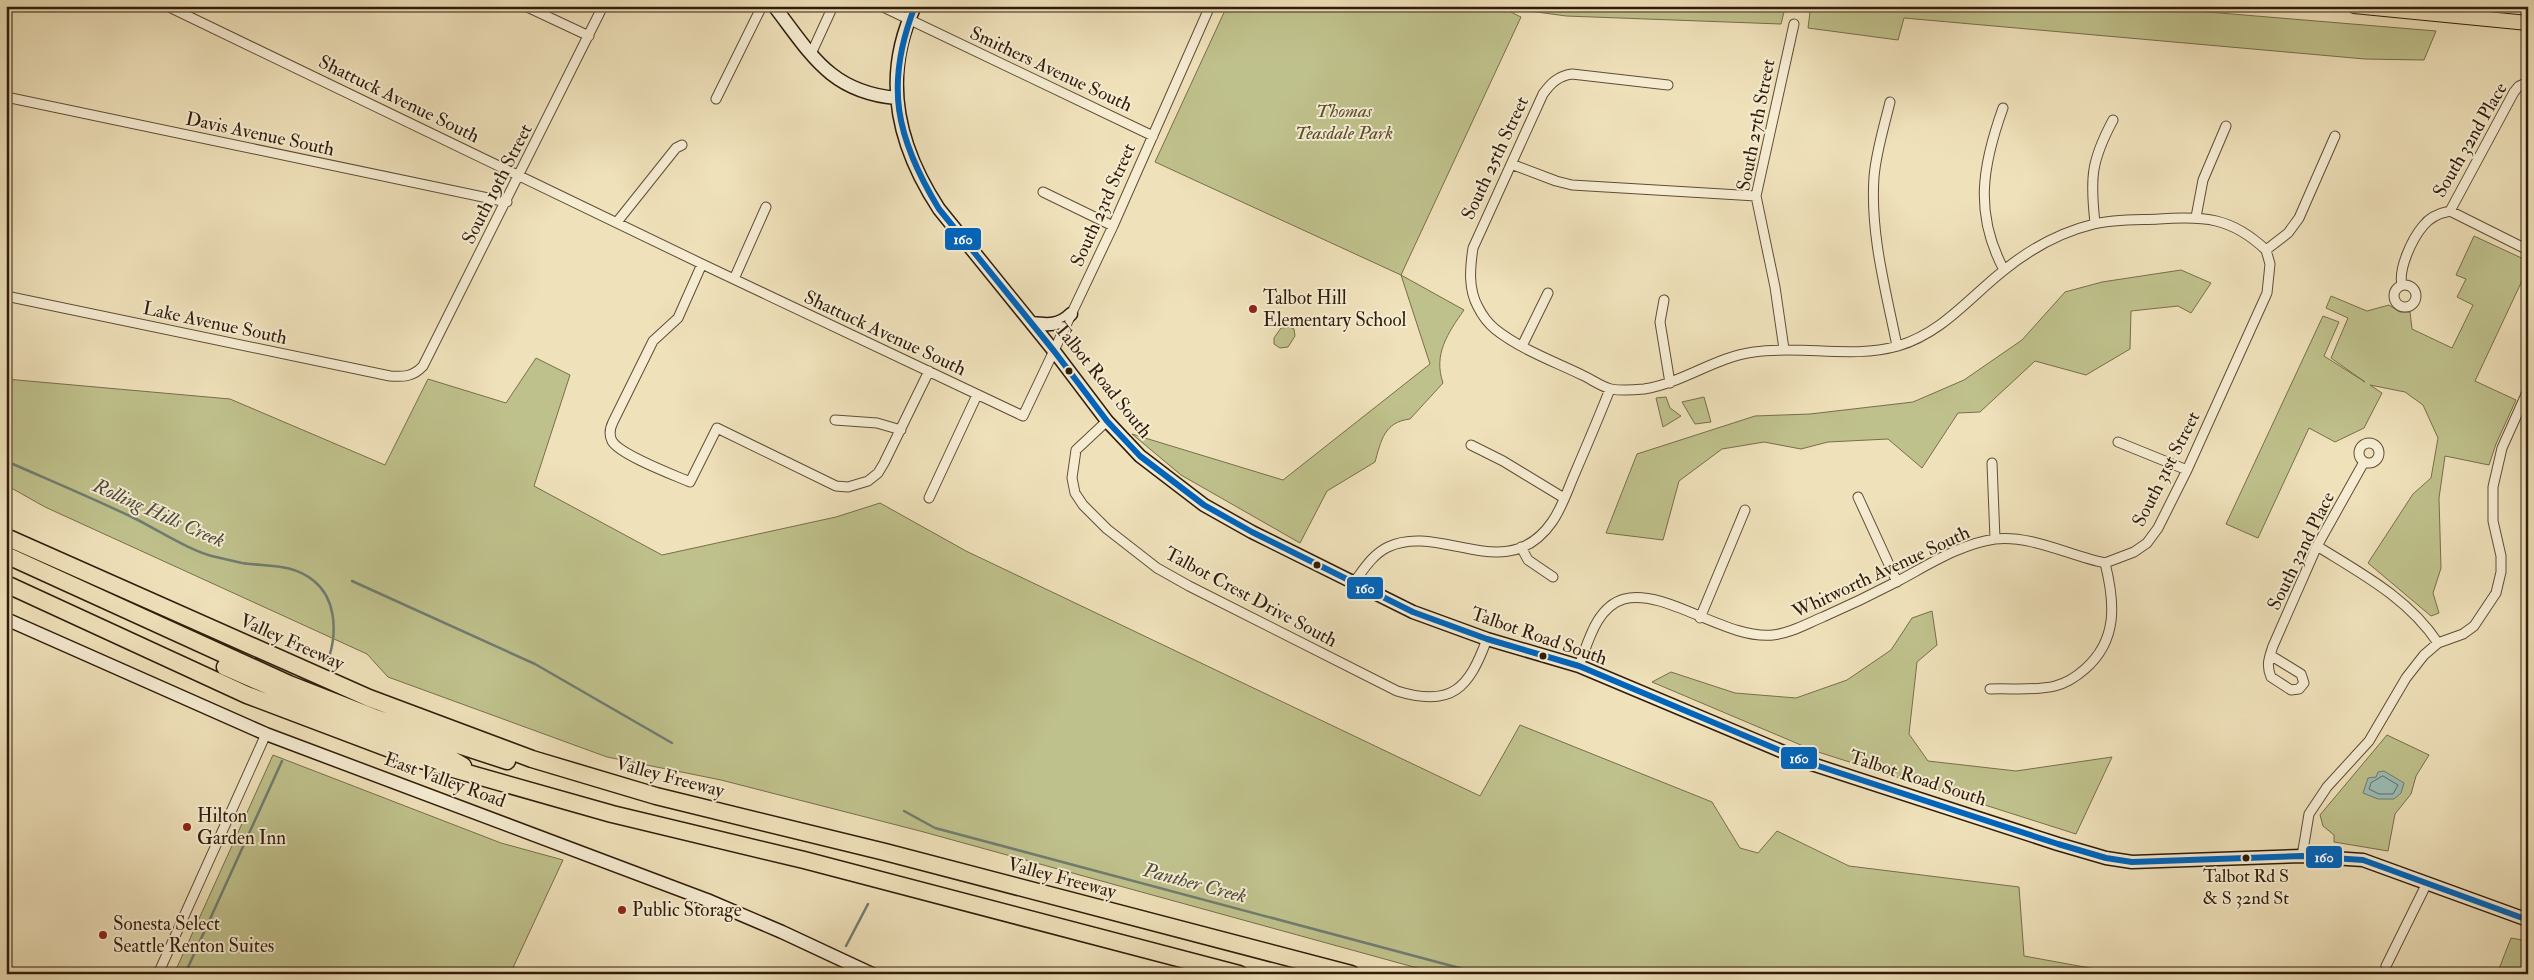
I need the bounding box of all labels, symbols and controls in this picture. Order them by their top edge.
street label: Smithers Avenue South [966,21,1136,117]
street label: Shattuck Avenue South [315,50,483,148]
street label: South 27th Street [1731,57,1781,193]
street label: South 32nd Place [2427,78,2513,202]
street label: South 25th Street [1456,92,1534,224]
park label: Thomas Teasdale Park [1295,99,1393,145]
street label: Davis Avenue South [183,107,337,161]
street label: South 19th Street [456,120,538,248]
street label: South 23rd Street [1065,140,1141,270]
line badge: 160 [944,227,982,251]
text: 160 [953,231,973,248]
street label: Shattuck Avenue South [800,285,970,381]
place label: Talbot Hill Elementary School [1263,286,1407,332]
street label: Lake Avenue South [141,296,289,350]
marker: Talbot Hill Elementary School [1247,303,1259,315]
street label: Talbot Road South [1049,317,1157,443]
unlabelled marker [1064,366,1074,376]
street label: South 31st Street [2127,407,2205,531]
water label: Rolling Hills Creek [88,472,229,553]
street label: South 32nd Place [2262,488,2340,614]
street label: Whitworth Avenue South [1787,520,1974,624]
street label: Talbot Crest Drive South [1161,541,1341,653]
unlabelled marker [1312,560,1322,570]
line badge: 160 [1346,576,1384,600]
text: 160 [1355,580,1375,597]
street label: Talbot Road South [1468,601,1610,671]
street label: Valley Freeway [236,608,348,676]
unlabelled marker [1538,651,1548,661]
street label: Talbot Road South [1847,745,1990,811]
line badge: 160 [1780,746,1818,770]
street label: East Valley Road [381,747,510,813]
text: 160 [1789,750,1809,767]
street label: Valley Freeway [613,751,728,803]
place label: Hilton Garden Inn [197,804,286,850]
marker: Hilton Garden Inn [181,821,193,833]
line badge: 160 [2305,845,2343,869]
text: 160 [2314,849,2334,866]
street label: Valley Freeway [1005,852,1120,904]
marker: Talbot Rd S & S 32nd St [2241,853,2251,863]
water label: Panther Creek [1140,857,1249,909]
place label: Talbot Rd S & S 32nd St [2203,865,2289,910]
place label: Public Storage [632,898,742,922]
marker: Public Storage [616,904,628,916]
place label: Sonesta Select Seattle Renton Suites [113,912,274,958]
marker: Sonesta Select Seattle Renton Suites [97,929,109,941]

